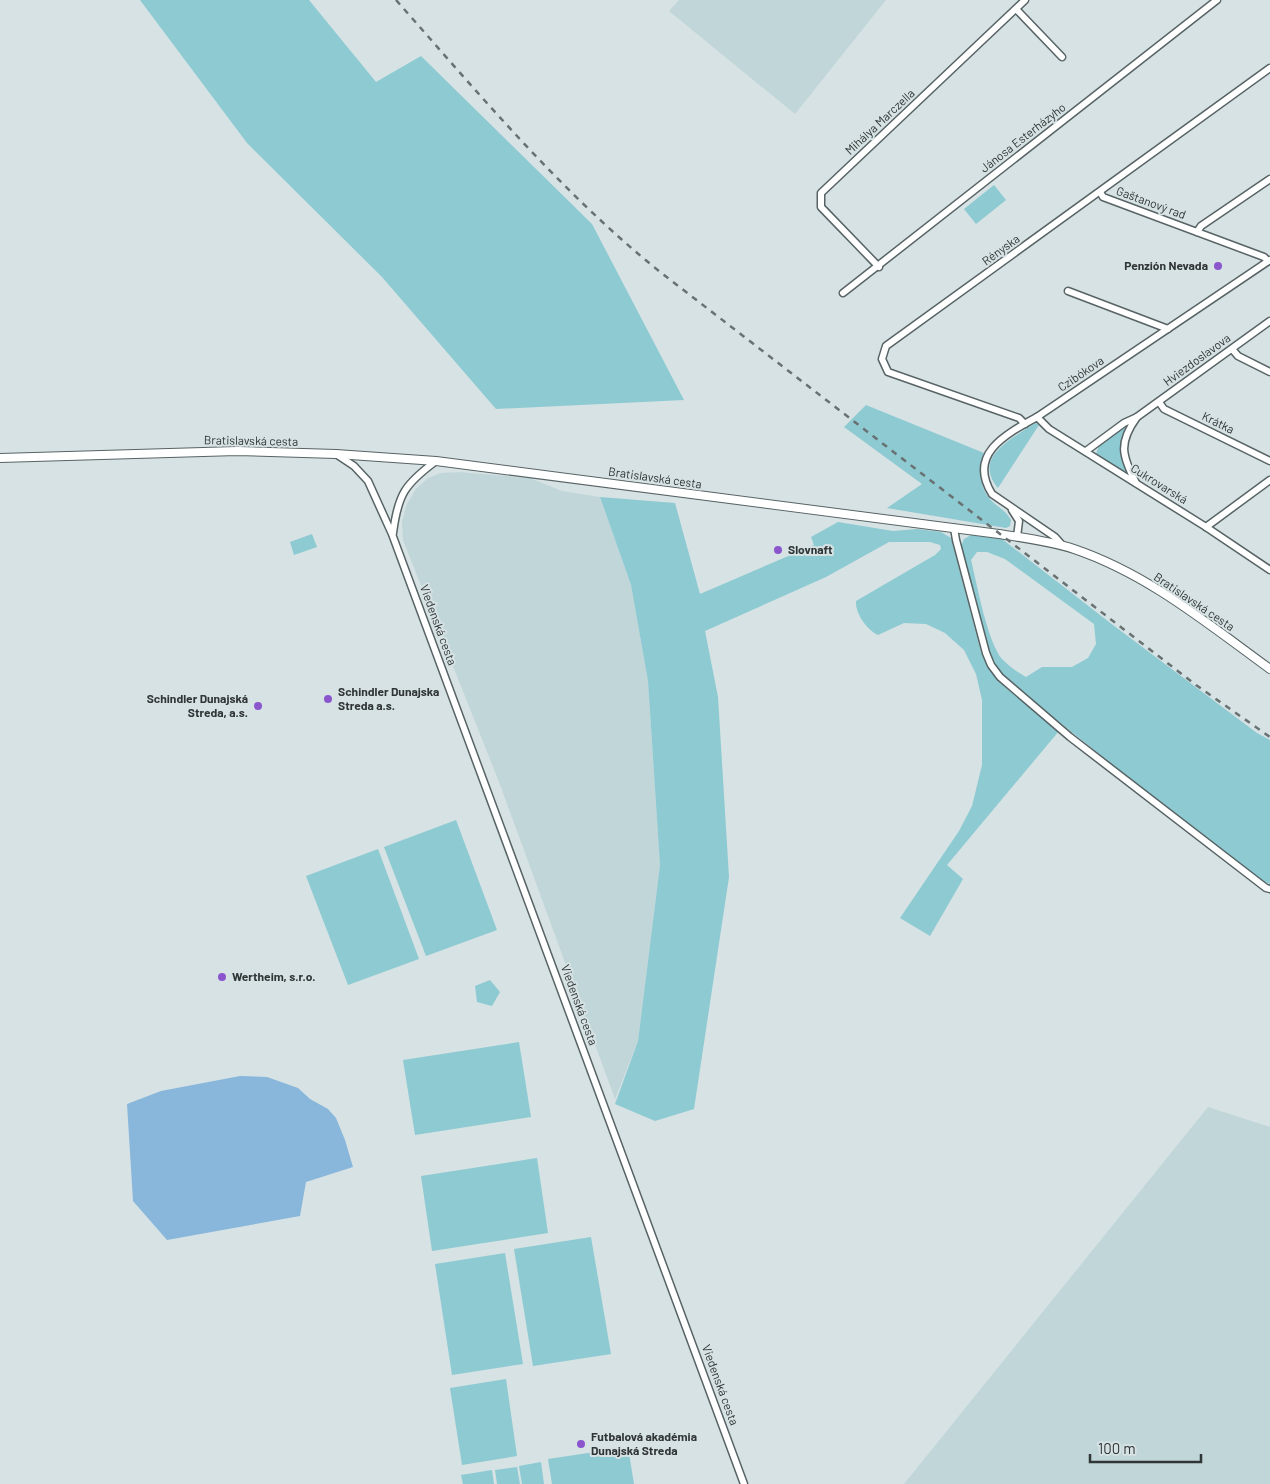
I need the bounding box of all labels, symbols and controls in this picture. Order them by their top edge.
street label: Mihálya Marczella [842,86,917,157]
street label: Jánosa Esterházyho [977,99,1068,175]
street label: Gaštanový rad [1115,183,1188,221]
street label: Rényska [979,231,1022,268]
place label: Penzión Nevada [1124,258,1208,272]
marker: Penzión Nevada [1212,260,1224,272]
street label: Hviezdoslavova [1160,330,1233,388]
street label: Czibókova [1055,353,1106,394]
street label: Krátka [1200,408,1237,436]
street label: Bratislavská cesta [204,432,298,448]
street label: Cukrovarská [1129,460,1190,506]
street label: Bratislavská cesta [607,464,703,491]
place label: Slovnaft [788,542,833,556]
marker: Slovnaft [772,544,784,556]
street label: Bratislavská cesta [1152,569,1238,633]
street label: Viedenská cesta [418,582,460,667]
place label: Schindler Dunajska Streda a.s. [338,684,439,712]
place label: Schindler Dunajská Streda, a.s. [147,691,248,719]
marker: Schindler Dunajska Streda a.s. [322,693,334,705]
marker: Schindler Dunajská Streda, a.s. [252,700,264,712]
street label: Viedenská cesta [559,962,601,1047]
place label: Wertheim, s.r.o. [232,969,315,983]
marker: Wertheim, s.r.o. [216,971,228,983]
street label: Viedenská cesta [700,1342,742,1427]
place label: Futbalová akadémia Dunajská Streda [591,1429,697,1457]
scale bar [1090,1432,1201,1464]
marker: Futbalová akadémia Dunajská Streda [575,1438,587,1450]
text: 100 m [1098,1439,1136,1457]

